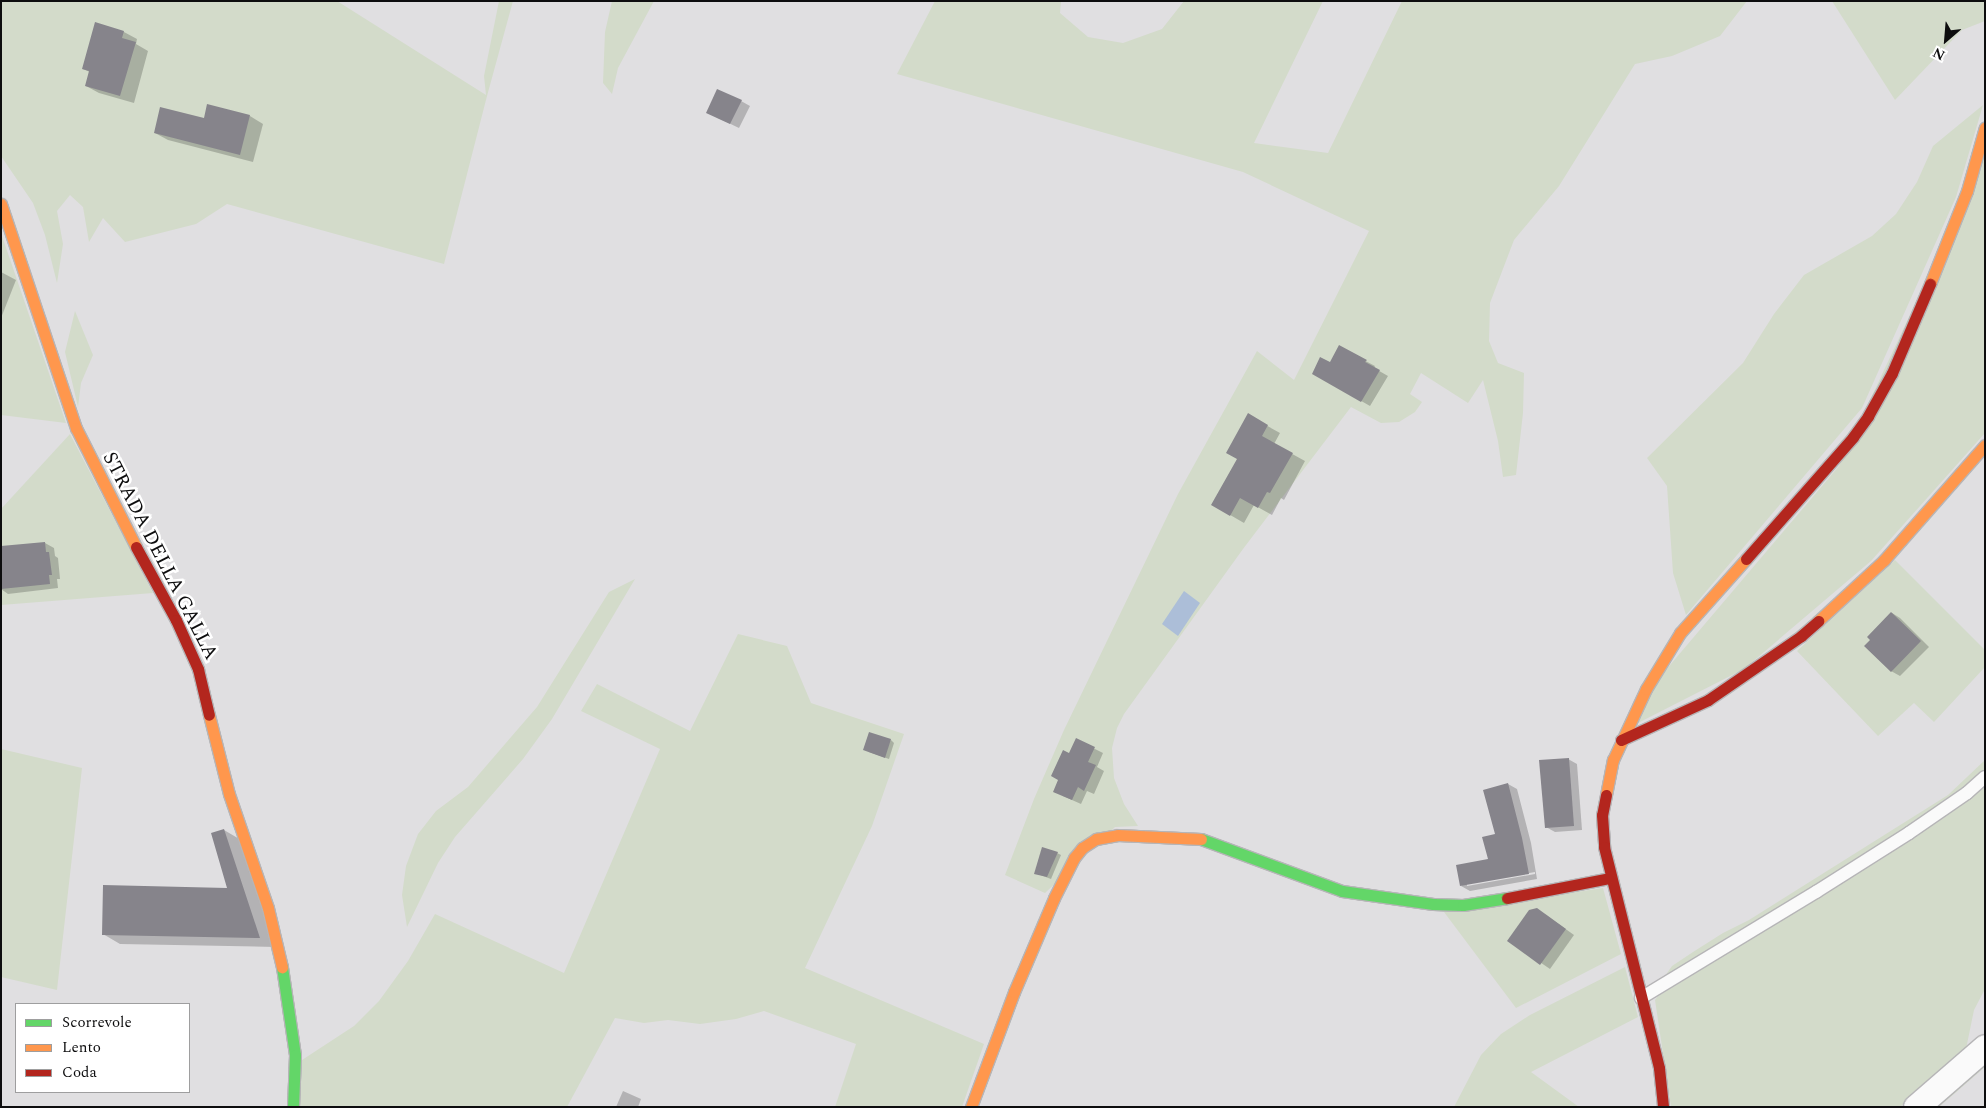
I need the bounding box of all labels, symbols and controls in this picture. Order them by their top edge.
north arrow [1921,15,1971,65]
text: N [1929,42,1949,66]
street label: STRADA DELLA GALLA [97,448,223,664]
legend [15,1003,190,1093]
text: Scorrevole [62,1011,132,1034]
text: Lento [62,1036,101,1059]
text: Coda [62,1061,97,1084]

